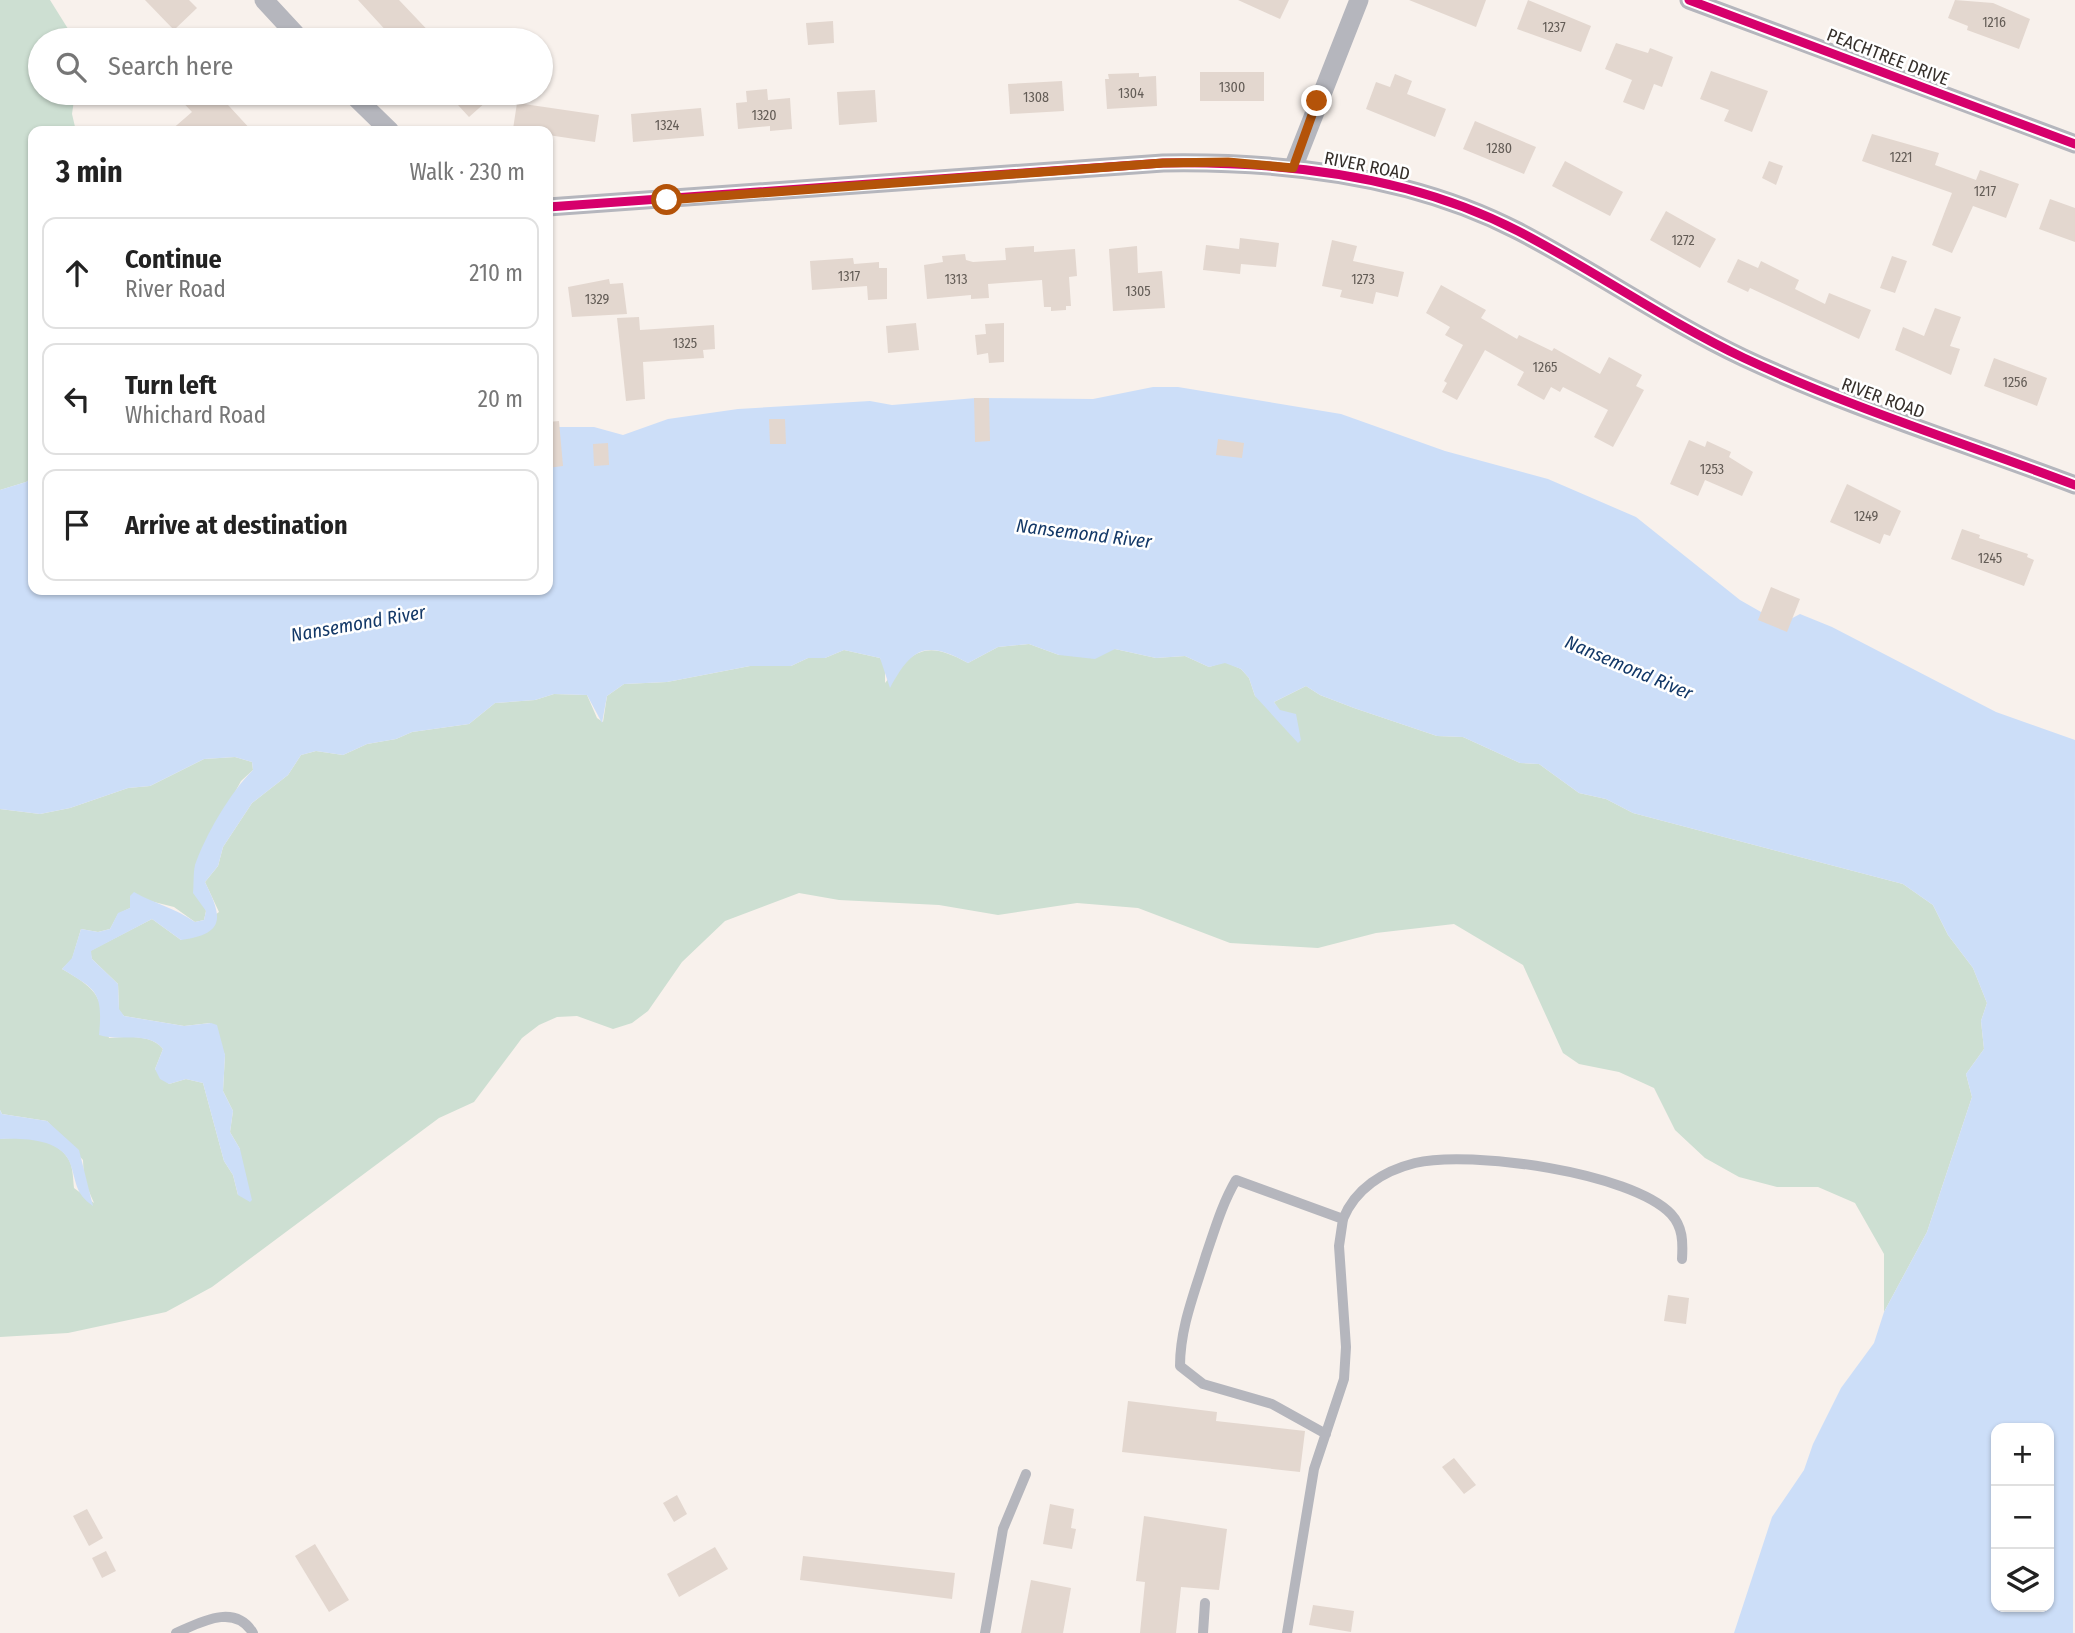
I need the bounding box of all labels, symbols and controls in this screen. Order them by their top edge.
house number: 1216 [1982,14,2006,31]
house number: 1237 [1542,19,1566,36]
street label: PEACHTREE DRIVE [1824,24,1952,90]
search box [28,28,553,105]
icon: search [52,48,90,86]
text: Search here [108,51,233,82]
house number: 1300 [1219,79,1245,96]
house number: 1304 [1118,85,1144,102]
route end [1301,85,1332,116]
house number: 1308 [1023,89,1049,106]
house number: 1320 [751,107,777,124]
house number: 1324 [655,117,679,134]
house number: 1280 [1486,140,1512,157]
street label: RIVER ROAD [1322,147,1412,185]
house number: 1221 [1890,149,1912,166]
text: 3 min [56,154,123,190]
text: Walk · 230 m [409,158,525,186]
house number: 1217 [1974,183,1997,200]
route start [651,184,682,215]
house number: 1272 [1671,232,1695,249]
text: Continue [125,244,222,275]
icon: ahead [58,254,96,292]
text: 210 m [469,259,523,287]
house number: 1317 [838,268,861,285]
house number: 1313 [944,271,968,288]
house number: 1273 [1351,271,1375,288]
text: River Road [125,275,226,303]
house number: 1305 [1125,283,1151,300]
house number: 1329 [585,291,609,308]
house number: 1325 [673,335,697,352]
house number: 1265 [1533,359,1557,376]
text: Turn left [125,370,217,401]
street label: RIVER ROAD [1838,373,1928,423]
house number: 1256 [2002,374,2028,391]
icon: left [58,380,96,418]
text: 20 m [478,385,523,413]
text: Whichard Road [125,401,266,429]
house number: 1253 [1700,461,1724,478]
icon: arrive [58,506,96,544]
house number: 1249 [1854,508,1879,525]
text: Arrive at destination [125,510,348,541]
water label: Nansemond River [1015,514,1154,553]
house number: 1245 [1978,550,2002,567]
water label: Nansemond River [289,600,429,647]
water label: Nansemond River [1562,630,1697,705]
map controls [1991,1423,2054,1612]
button: + [1991,1423,2054,1486]
button: − [1991,1486,2054,1549]
button: layers [1991,1549,2054,1612]

